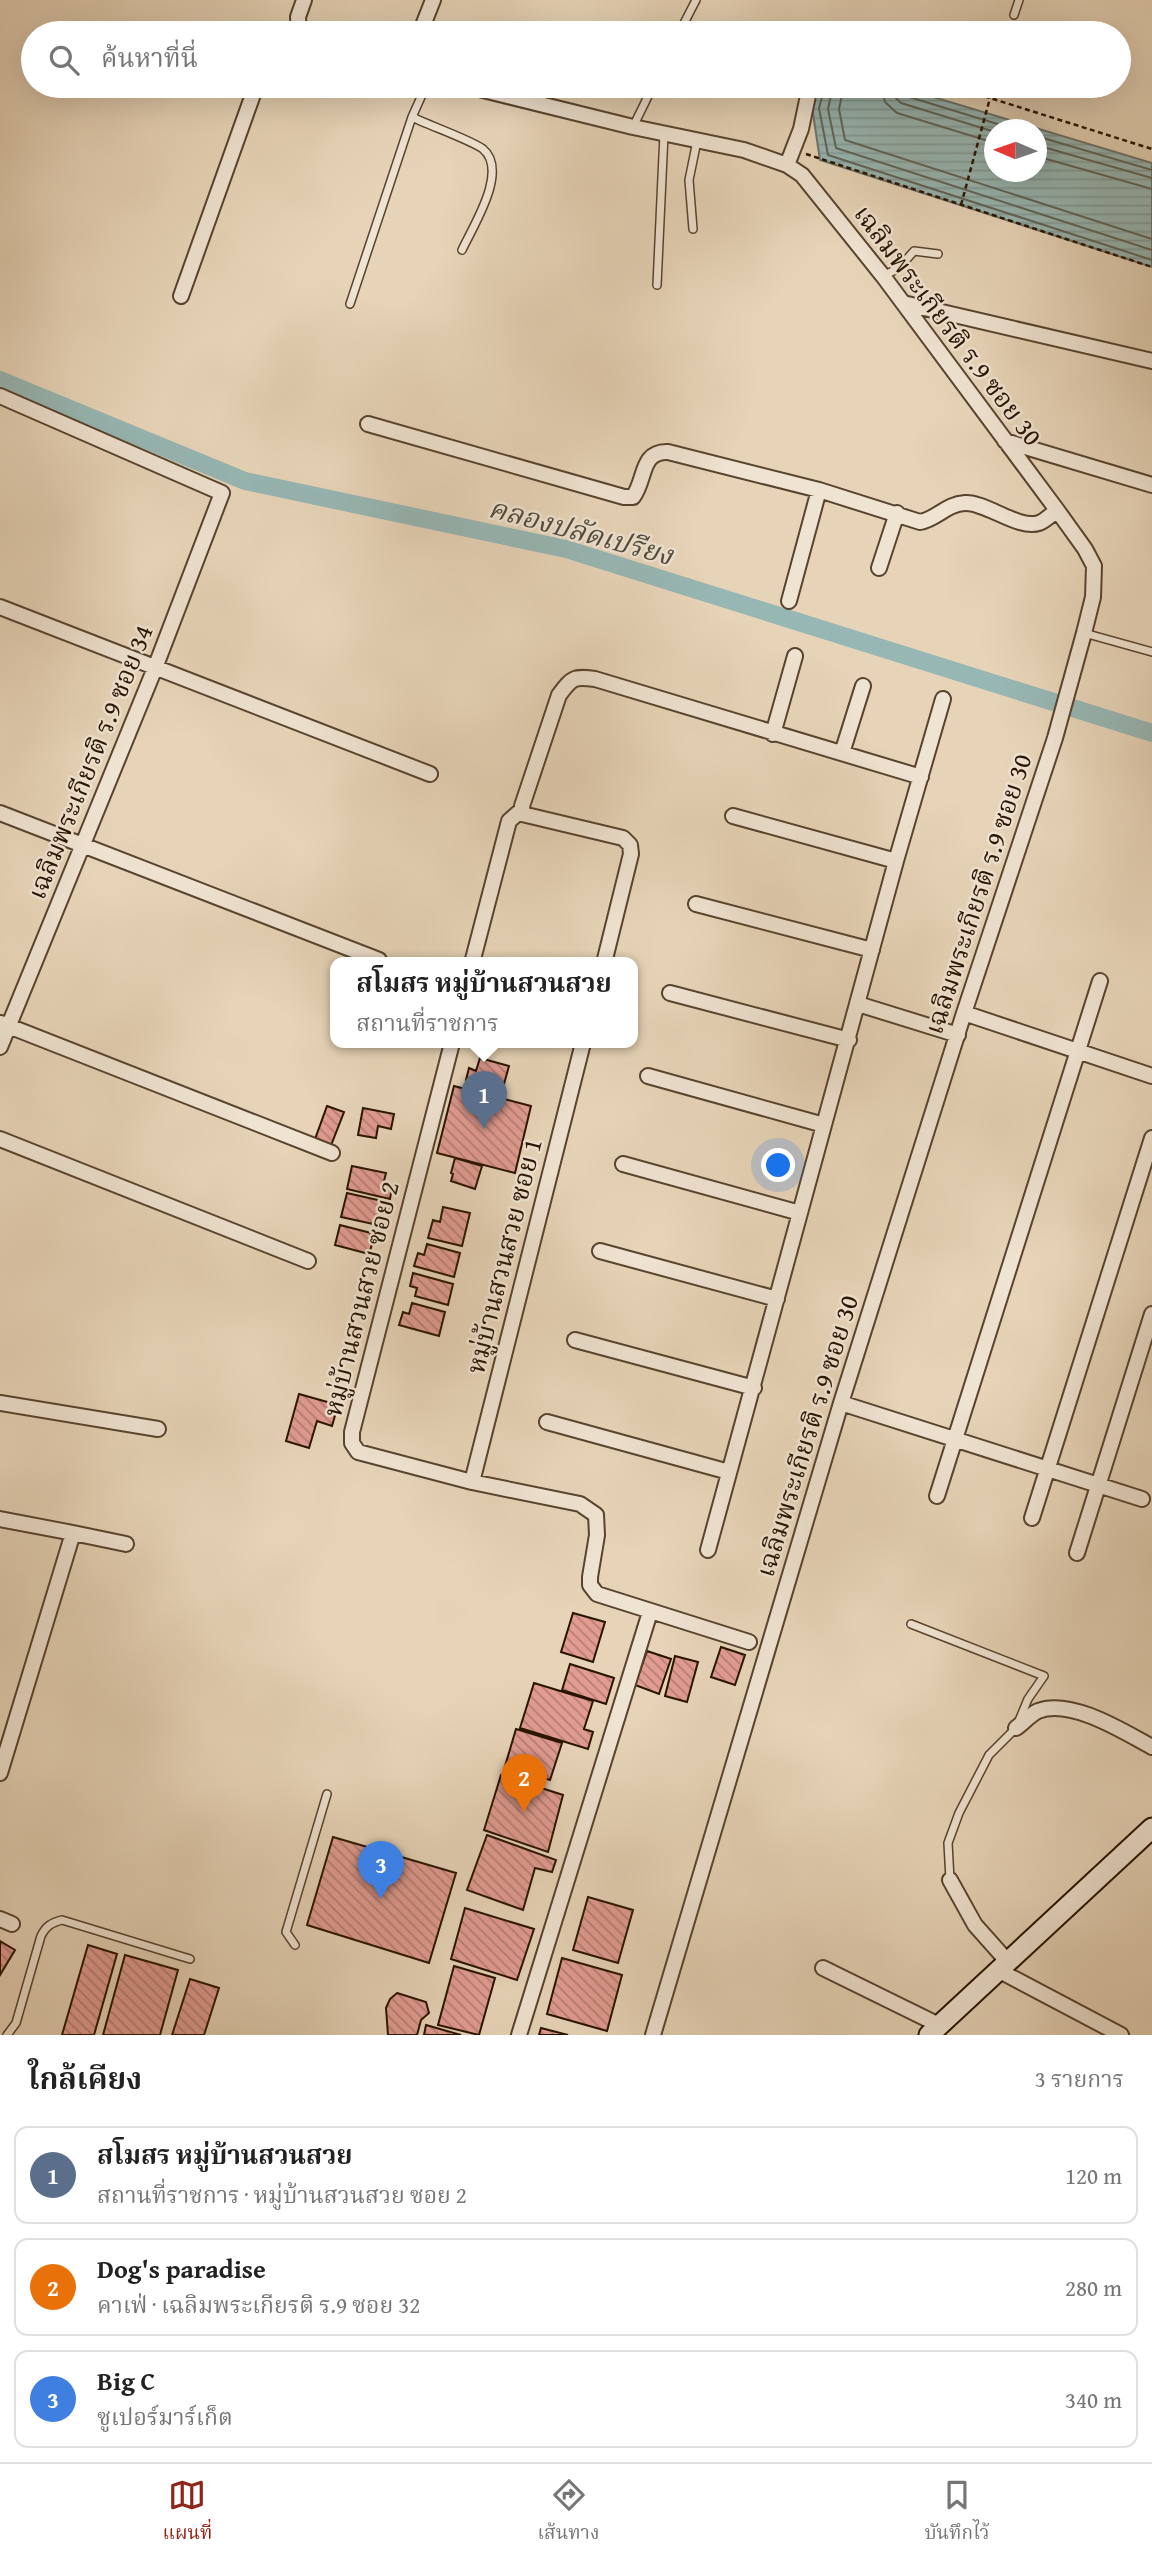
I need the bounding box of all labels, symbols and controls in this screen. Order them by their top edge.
search box [21,21,1131,98]
text: ค้นหาที่นี่ [101,38,198,77]
icon: search [45,41,83,79]
north arrow [984,119,1047,182]
street label: เฉลิมพระเกียรติ ร.9 ซอย 30 [845,196,1052,453]
water label: คลองปลัดเปรียง [484,486,679,575]
street label: เฉลิมพระเกียรติ ร.9 ซอย 34 [17,619,162,905]
street label: เฉลิมพระเกียรติ ร.9 ซอย 30 [914,749,1041,1039]
popup [330,957,638,1048]
text: สโมสร หมู่บ้านสวนสวย [356,963,612,1002]
text: สถานที่ราชการ [356,1006,499,1039]
pin: 1 [461,1071,507,1129]
street label: หมู่บ้านสวนสวย ซอย 1 [455,1134,552,1378]
your location [761,1148,795,1182]
street label: หมู่บ้านสวนสวย ซอย 2 [312,1177,409,1421]
street label: เฉลิมพระเกียรติ ร.9 ซอย 30 [745,1290,868,1582]
pin: 2 [501,1754,547,1812]
pin: 3 [358,1841,404,1899]
text: ใกล้เคียง [28,2056,142,2100]
text: 3 รายการ [1035,2062,1124,2095]
text: สโมสร หมู่บ้านสวนสวย [97,2135,352,2174]
text: 1 [47,2159,59,2192]
text: 120 m [1065,2159,1122,2192]
text: สถานที่ราชการ · หมู่บ้านสวนสวย ซอย 2 [97,2178,467,2211]
text: Dog's paradise [97,2249,266,2288]
text: 2 [47,2271,59,2304]
text: 280 m [1065,2271,1122,2304]
text: คาเฟ่ · เฉลิมพระเกียรติ ร.9 ซอย 32 [97,2288,420,2321]
text: Big C [97,2361,155,2400]
text: 3 [47,2383,59,2416]
text: 340 m [1065,2383,1122,2416]
text: ซูเปอร์มาร์เก็ต [97,2400,233,2433]
tab: แผนที่ [163,2476,212,2549]
tab: เส้นทาง [538,2476,599,2549]
tab: บันทึกไว้ [925,2476,989,2549]

